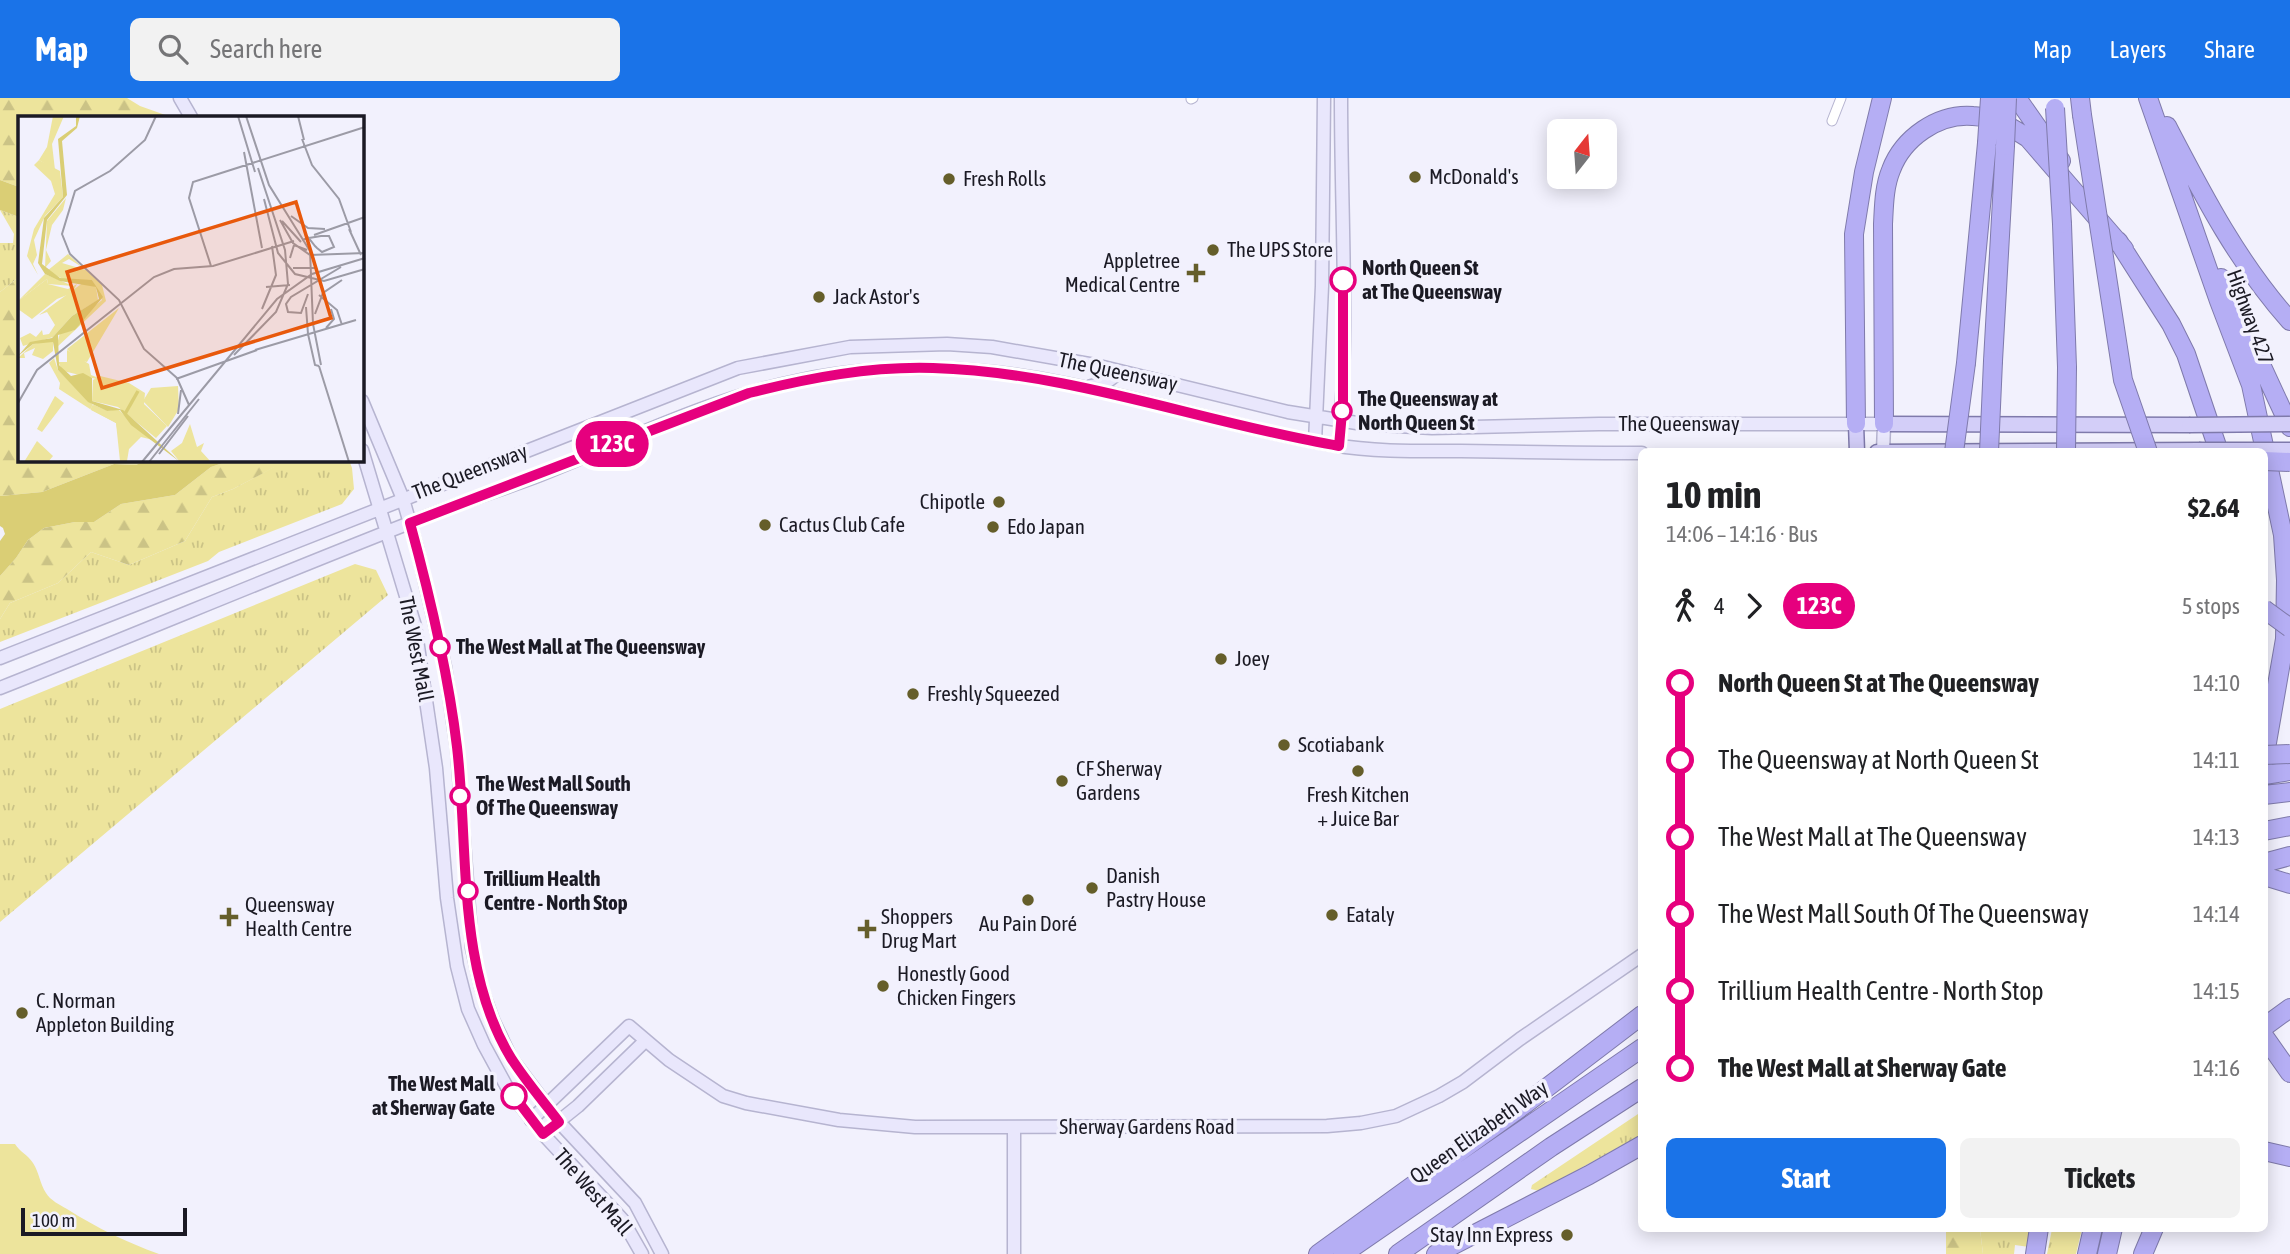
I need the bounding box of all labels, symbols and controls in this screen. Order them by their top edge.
search box [130,18,620,81]
text: Map [35,30,88,68]
icon: search [154,30,192,68]
text: Search here [210,34,322,64]
text: Map [2033,36,2072,63]
text: Layers [2110,36,2166,63]
text: Share [2204,36,2255,63]
inset map [18,116,364,462]
north arrow [1547,119,1617,189]
map controls [1547,119,1617,189]
place label: McDonald's [1429,164,1519,188]
place label: Fresh Rolls [963,166,1046,190]
marker: McDonald's [1407,169,1423,185]
marker: Fresh Rolls [941,171,957,187]
place label: The UPS Store [1227,237,1333,261]
marker: The UPS Store [1205,242,1221,258]
place label: Appletree Medical Centre [1065,248,1180,296]
place label: North Queen St at The Queensway [1362,255,1502,303]
marker: Appletree Medical Centre [1186,263,1206,283]
street label: Highway 427 [2223,266,2279,368]
marker: North Queen St at The Queensway [1330,267,1356,293]
place label: Jack Astor's [833,284,920,308]
marker: Jack Astor's [811,289,827,305]
street label: The Queensway [1056,347,1180,395]
place label: The Queensway at North Queen St [1358,386,1498,434]
marker: The Queensway at North Queen St [1332,401,1352,421]
street label: The Queensway [1618,411,1740,435]
line badge: 123C [563,421,661,467]
text: 123C [590,430,634,457]
street label: The Queensway [409,438,531,504]
text: 10 min [1666,473,1761,516]
place label: Chipotle [920,489,985,513]
text: $2.64 [2188,493,2240,523]
marker: Chipotle [991,494,1007,510]
place label: Cactus Club Cafe [779,512,905,536]
place label: Edo Japan [1007,514,1085,538]
marker: Cactus Club Cafe [757,517,773,533]
marker: Edo Japan [985,519,1001,535]
text: 14:06 – 14:16 · Bus [1666,521,1818,547]
icon: walk [1666,587,1704,625]
icon: forward [1735,587,1773,625]
text: 123C [1797,592,1841,619]
text: 4 [1714,593,1725,619]
text: 5 stops [2182,593,2240,619]
street label: The West Mall [395,594,439,704]
place label: The West Mall at The Queensway [456,634,706,658]
marker: The West Mall at The Queensway [430,637,450,657]
place label: Joey [1235,646,1270,670]
marker: Joey [1213,651,1229,667]
text: North Queen St at The Queensway [1718,668,2039,698]
text: 14:10 [2193,670,2240,696]
place label: Freshly Squeezed [927,681,1060,705]
marker: Freshly Squeezed [905,686,921,702]
place label: Scotiabank [1298,732,1384,756]
marker: Scotiabank [1276,737,1292,753]
text: The Queensway at North Queen St [1718,745,2039,775]
text: 14:11 [2193,747,2240,773]
place label: CF Sherway Gardens [1076,756,1163,804]
marker: Fresh Kitchen + Juice Bar [1350,763,1366,779]
place label: The West Mall South Of The Queensway [476,771,631,819]
marker: CF Sherway Gardens [1054,773,1070,789]
place label: Fresh Kitchen + Juice Bar [1307,782,1409,830]
marker: The West Mall South Of The Queensway [450,786,470,806]
text: The West Mall at The Queensway [1718,822,2027,852]
text: 14:13 [2193,824,2240,850]
place label: Danish Pastry House [1106,863,1206,911]
place label: Trillium Health Centre - North Stop [484,866,628,914]
marker: Danish Pastry House [1084,880,1100,896]
marker: Trillium Health Centre - North Stop [458,881,478,901]
place label: Queensway Health Centre [245,892,352,940]
marker: Au Pain Doré [1020,892,1036,908]
text: The West Mall South Of The Queensway [1718,899,2089,929]
text: 14:14 [2193,901,2240,927]
place label: Eataly [1346,902,1395,926]
place label: Shoppers Drug Mart [881,904,957,952]
marker: Queensway Health Centre [219,907,239,927]
marker: Eataly [1324,907,1340,923]
place label: Au Pain Doré [979,911,1077,935]
marker: Shoppers Drug Mart [859,921,875,937]
place label: Honestly Good Chicken Fingers [897,961,1016,1009]
text: Trillium Health Centre - North Stop [1718,976,2044,1006]
marker: Honestly Good Chicken Fingers [875,978,891,994]
text: 14:15 [2193,978,2240,1004]
place label: C. Norman Appleton Building [36,988,174,1036]
marker: C. Norman Appleton Building [14,1005,30,1021]
text: The West Mall at Sherway Gate [1718,1053,2007,1083]
text: 14:16 [2193,1055,2240,1081]
place label: The West Mall at Sherway Gate [372,1071,495,1119]
street label: Queen Elizabeth Way [1405,1074,1552,1188]
marker: The West Mall at Sherway Gate [501,1083,527,1109]
street label: Sherway Gardens Road [1059,1114,1235,1138]
button: Start [1666,1138,1946,1218]
button: Tickets [1960,1138,2240,1218]
street label: The West Mall [550,1143,638,1240]
scale bar [21,1205,187,1237]
text: 100 m [32,1209,75,1231]
place label: Stay Inn Express [1430,1222,1553,1246]
marker: Stay Inn Express [1559,1227,1575,1243]

